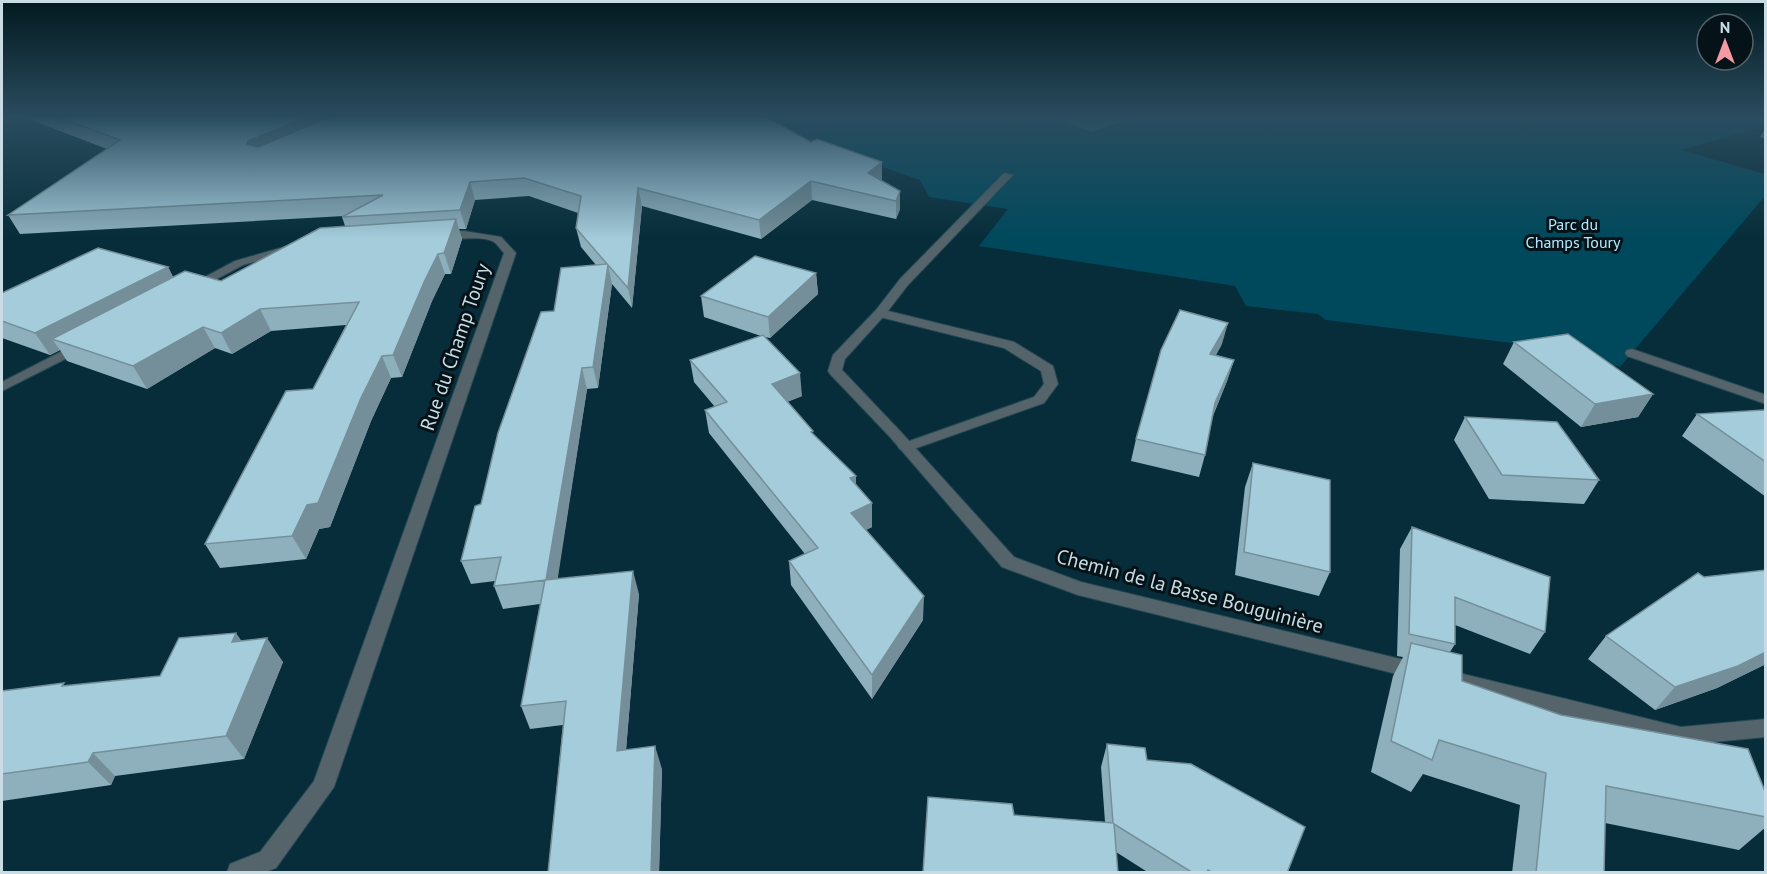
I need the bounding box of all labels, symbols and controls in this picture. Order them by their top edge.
north arrow [1695,12,1755,72]
text: N [1720,17,1730,37]
park label: Parc du Champs Toury [1526,214,1621,252]
street label: Rue du Champ Toury [414,259,496,434]
street label: Chemin de la Basse Bouguinière [1054,543,1326,639]

